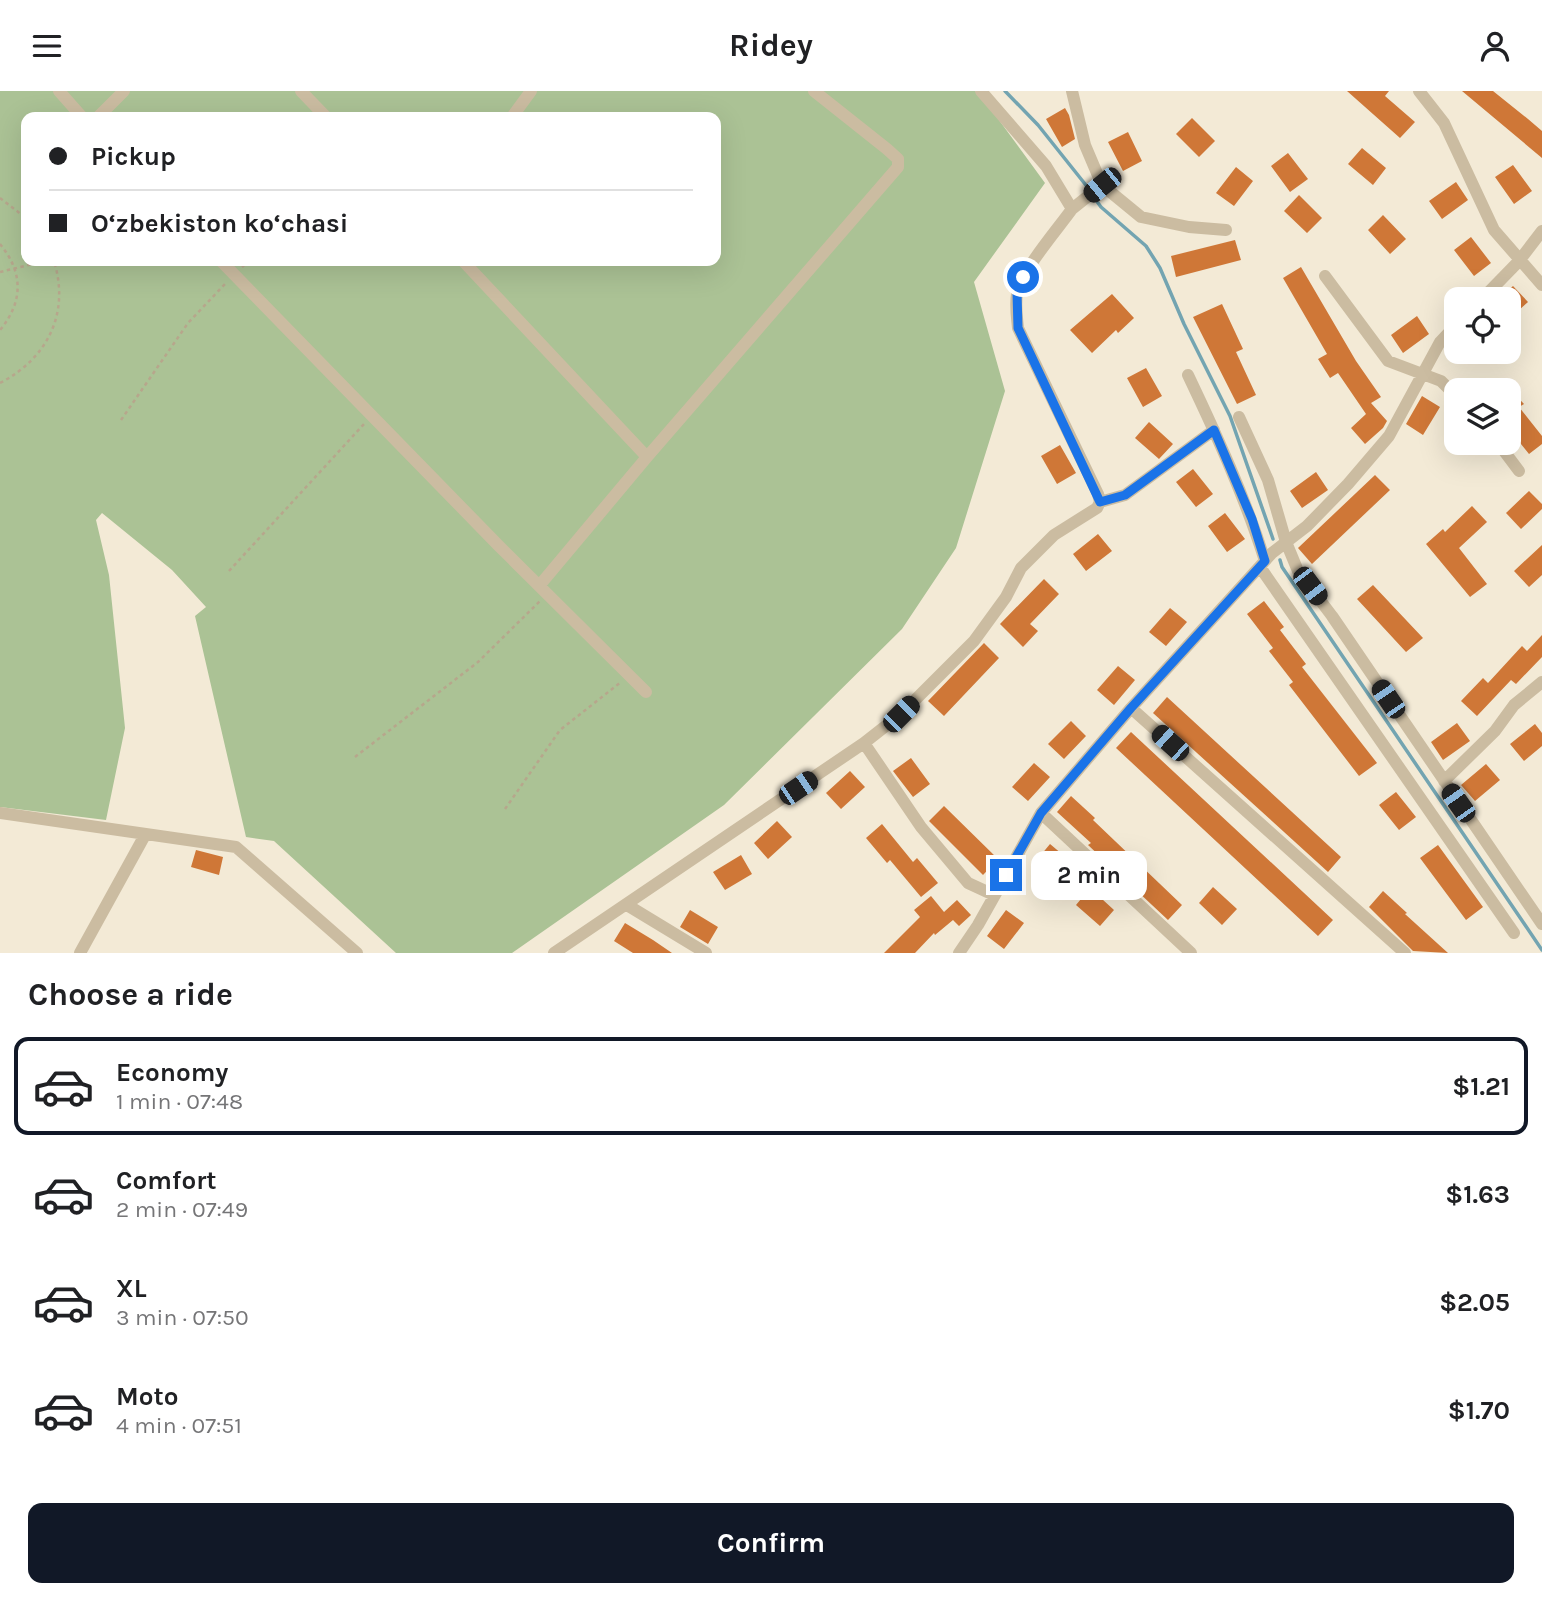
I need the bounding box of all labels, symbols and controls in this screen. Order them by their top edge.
icon: menu [28,27,66,65]
text: Ridey [729,27,813,64]
icon: person [1476,27,1514,65]
text: Pickup [91,141,176,172]
car [1080,164,1125,206]
text: O‘zbekiston ko‘chasi [91,208,348,239]
route start [1007,261,1039,293]
map controls [1444,287,1521,455]
button: locate [1444,287,1521,364]
button: layers [1444,378,1521,455]
car [1289,563,1332,609]
car [1368,676,1409,722]
car [879,692,924,736]
car [1148,721,1193,765]
car [775,768,822,808]
car [1438,780,1479,826]
callout: 2 min [1030,851,1146,899]
route end [990,859,1022,891]
text: 2 min [1057,862,1121,889]
text: Choose a ride [28,976,233,1013]
icon: car [32,1055,95,1118]
text: Economy [116,1057,228,1088]
text: $1.21 [1452,1071,1510,1102]
text: 1 min · 07:48 [116,1088,243,1115]
icon: car [32,1163,95,1226]
text: Comfort [116,1165,217,1196]
text: $1.63 [1445,1179,1510,1210]
text: 2 min · 07:49 [116,1196,248,1223]
icon: car [32,1271,95,1334]
text: XL [116,1273,147,1304]
text: $2.05 [1439,1287,1510,1318]
text: 3 min · 07:50 [116,1304,249,1331]
icon: car [32,1379,95,1442]
text: Moto [116,1381,178,1412]
text: $1.70 [1448,1395,1510,1426]
text: 4 min · 07:51 [116,1412,242,1439]
button: Confirm [28,1503,1514,1583]

